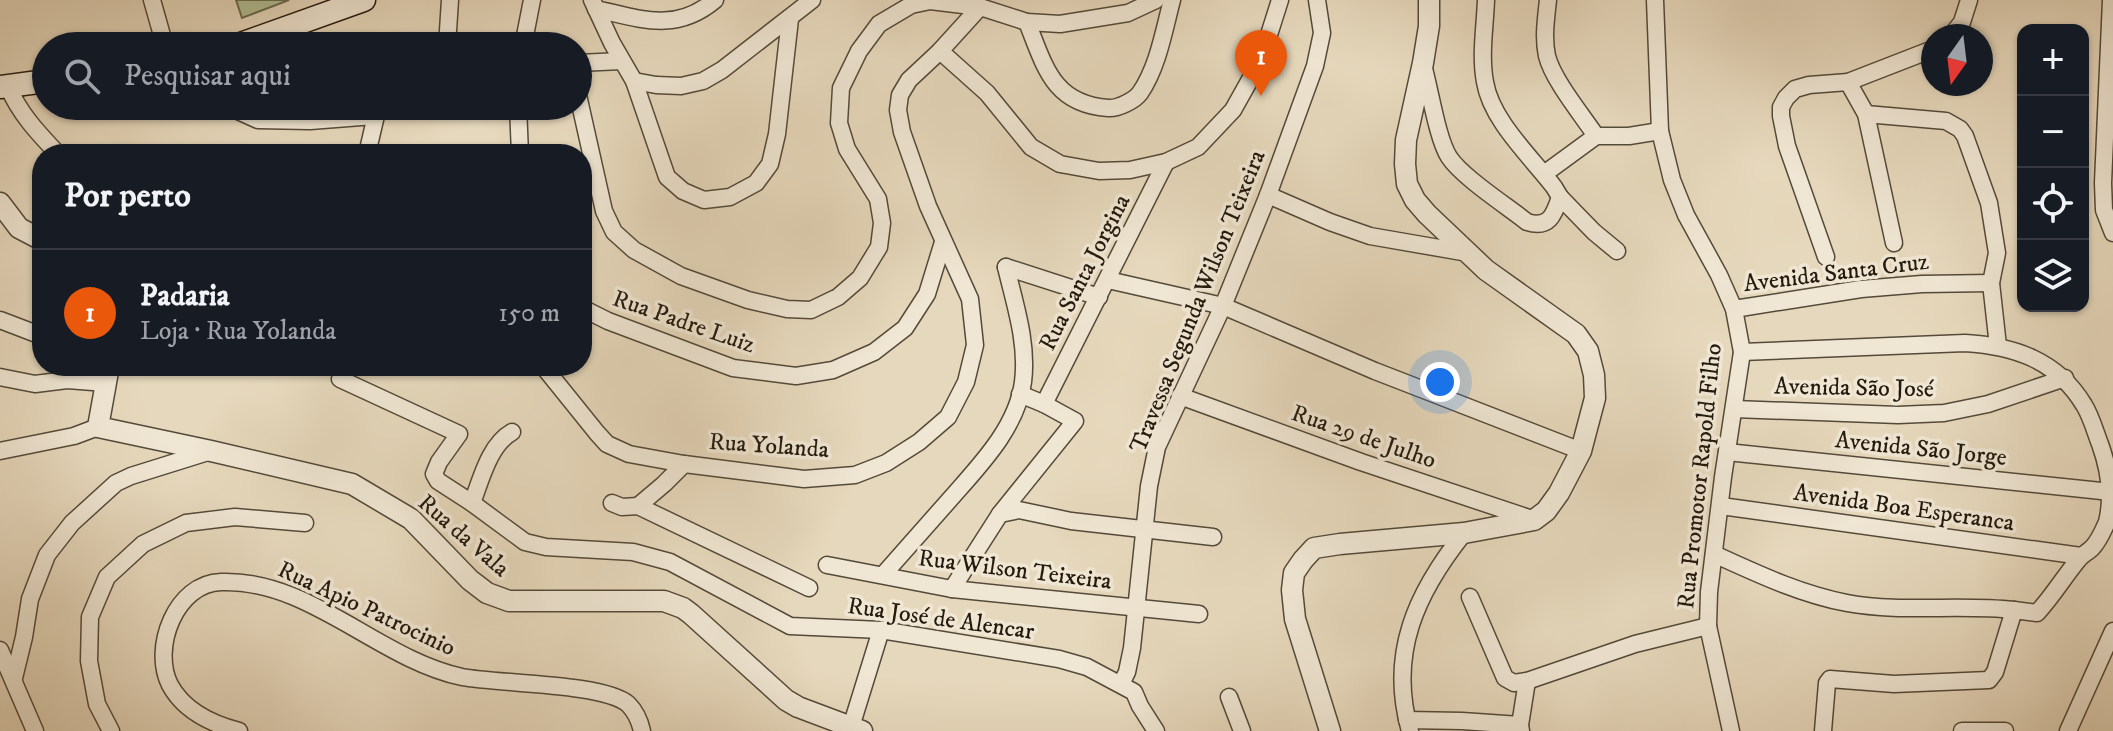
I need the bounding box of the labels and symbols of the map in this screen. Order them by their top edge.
north arrow [1921,24,1993,96]
pin: 1 [1235,30,1287,96]
street label: Travessa Segunda Wilson Teixeira [1123,145,1273,457]
street label: Rua Santa Jorgina [1033,189,1138,356]
street label: Avenida Santa Cruz [1742,247,1931,299]
street label: Rua Padre Luiz [609,284,759,360]
street label: Rua Promotor Rapold Filho [1671,342,1729,610]
your location [1420,362,1460,402]
street label: Avenida São José [1774,372,1934,404]
street label: Rua 29 de Julho [1287,398,1440,476]
street label: Avenida São Jorge [1834,425,2008,473]
street label: Rua Yolanda [708,427,831,465]
street label: Avenida Boa Esperanca [1792,478,2017,538]
street label: Rua da Vala [411,488,516,584]
street label: Rua Wilson Teixeira [917,543,1114,597]
street label: Rua Apio Patrocinio [273,555,460,663]
street label: Rua José de Alencar [846,591,1036,647]

